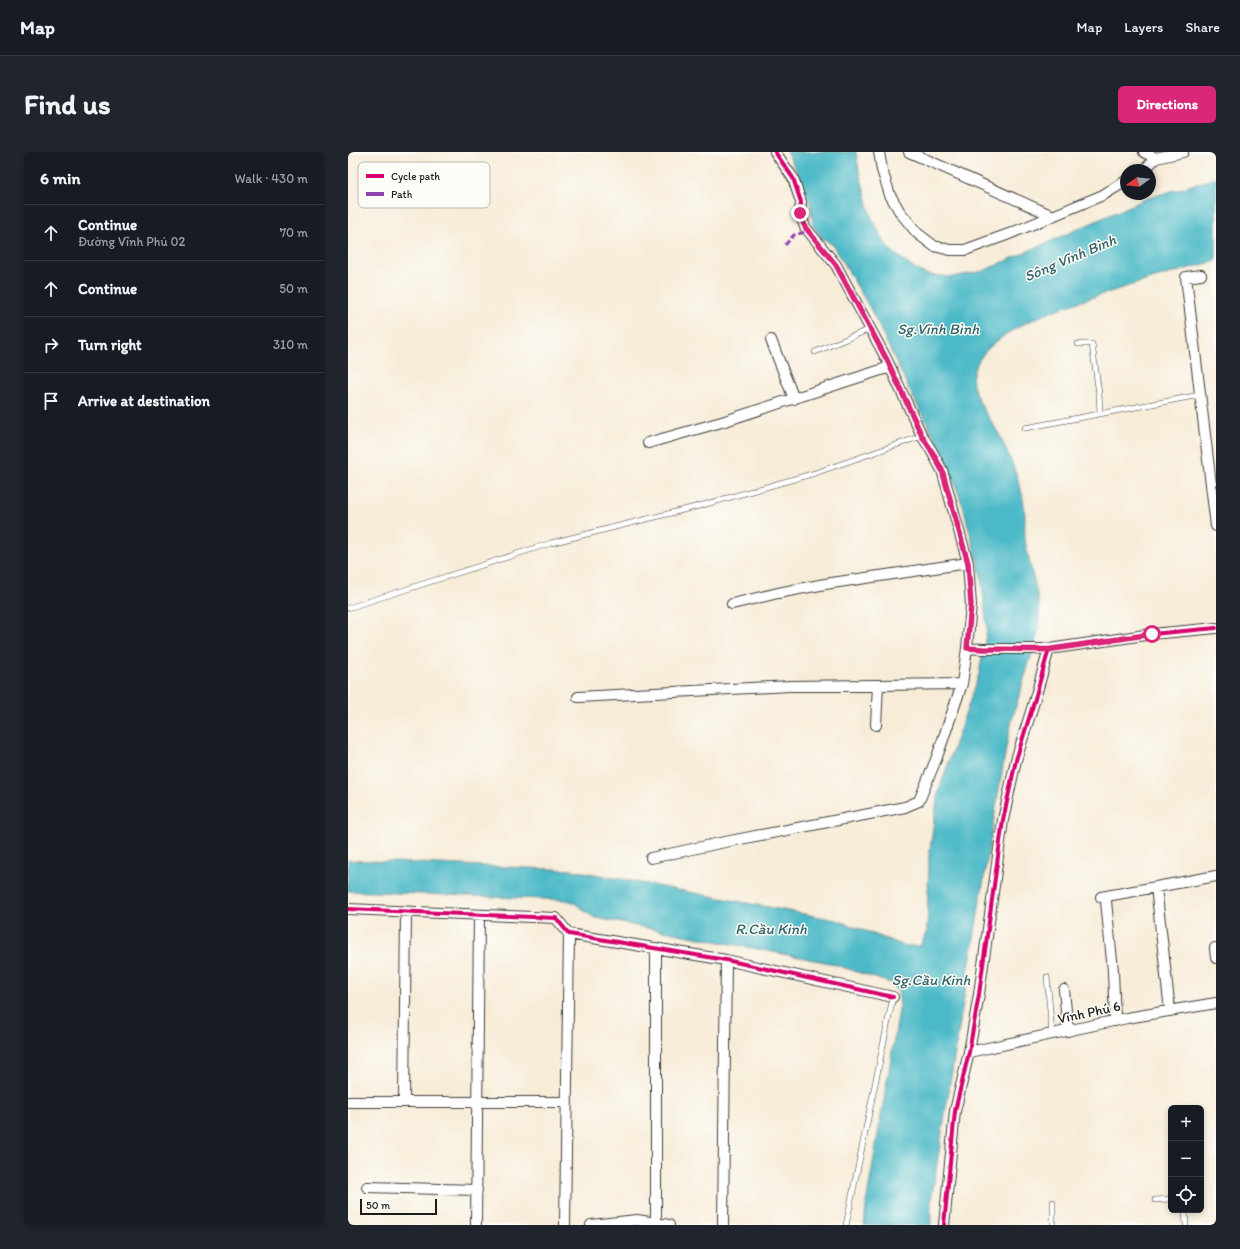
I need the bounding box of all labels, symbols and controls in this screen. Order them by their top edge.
text: Map [20,16,55,39]
text: Map [1077,19,1102,36]
text: Layers [1124,19,1163,36]
text: Share [1185,19,1220,36]
button: Directions [1118,86,1216,123]
text: Find us [24,87,111,121]
legend [358,162,490,208]
north arrow [1120,164,1156,200]
text: 6 min [40,168,81,188]
text: Cycle path [391,170,440,183]
text: Walk · 430 m [235,171,308,186]
text: Path [391,188,413,201]
route end [791,204,809,222]
text: Continue [78,216,137,234]
icon: ahead [40,222,62,244]
text: 70 m [280,225,308,240]
water label: Sông Vĩnh Bình [1021,231,1119,285]
text: Đường Vĩnh Phú 02 [78,234,185,249]
icon: ahead [40,278,62,300]
text: Continue [78,280,137,298]
text: 50 m [279,281,308,296]
water label: Sg.Vĩnh Bình [897,320,979,338]
icon: right [40,334,62,356]
text: Turn right [78,336,142,354]
text: 310 m [273,337,308,352]
icon: arrive [40,390,62,412]
text: Arrive at destination [78,392,210,410]
route start [1143,625,1161,643]
water label: R.Cầu Kinh [735,920,807,938]
water label: Sg.Cầu Kinh [892,971,971,989]
street label: Vĩnh Phú 6 [1056,998,1122,1027]
map controls [1168,1105,1204,1213]
button: + [1168,1105,1204,1141]
button: − [1168,1141,1204,1177]
button: locate [1168,1177,1204,1213]
scale bar [360,1197,437,1216]
text: 50 m [366,1199,390,1212]

